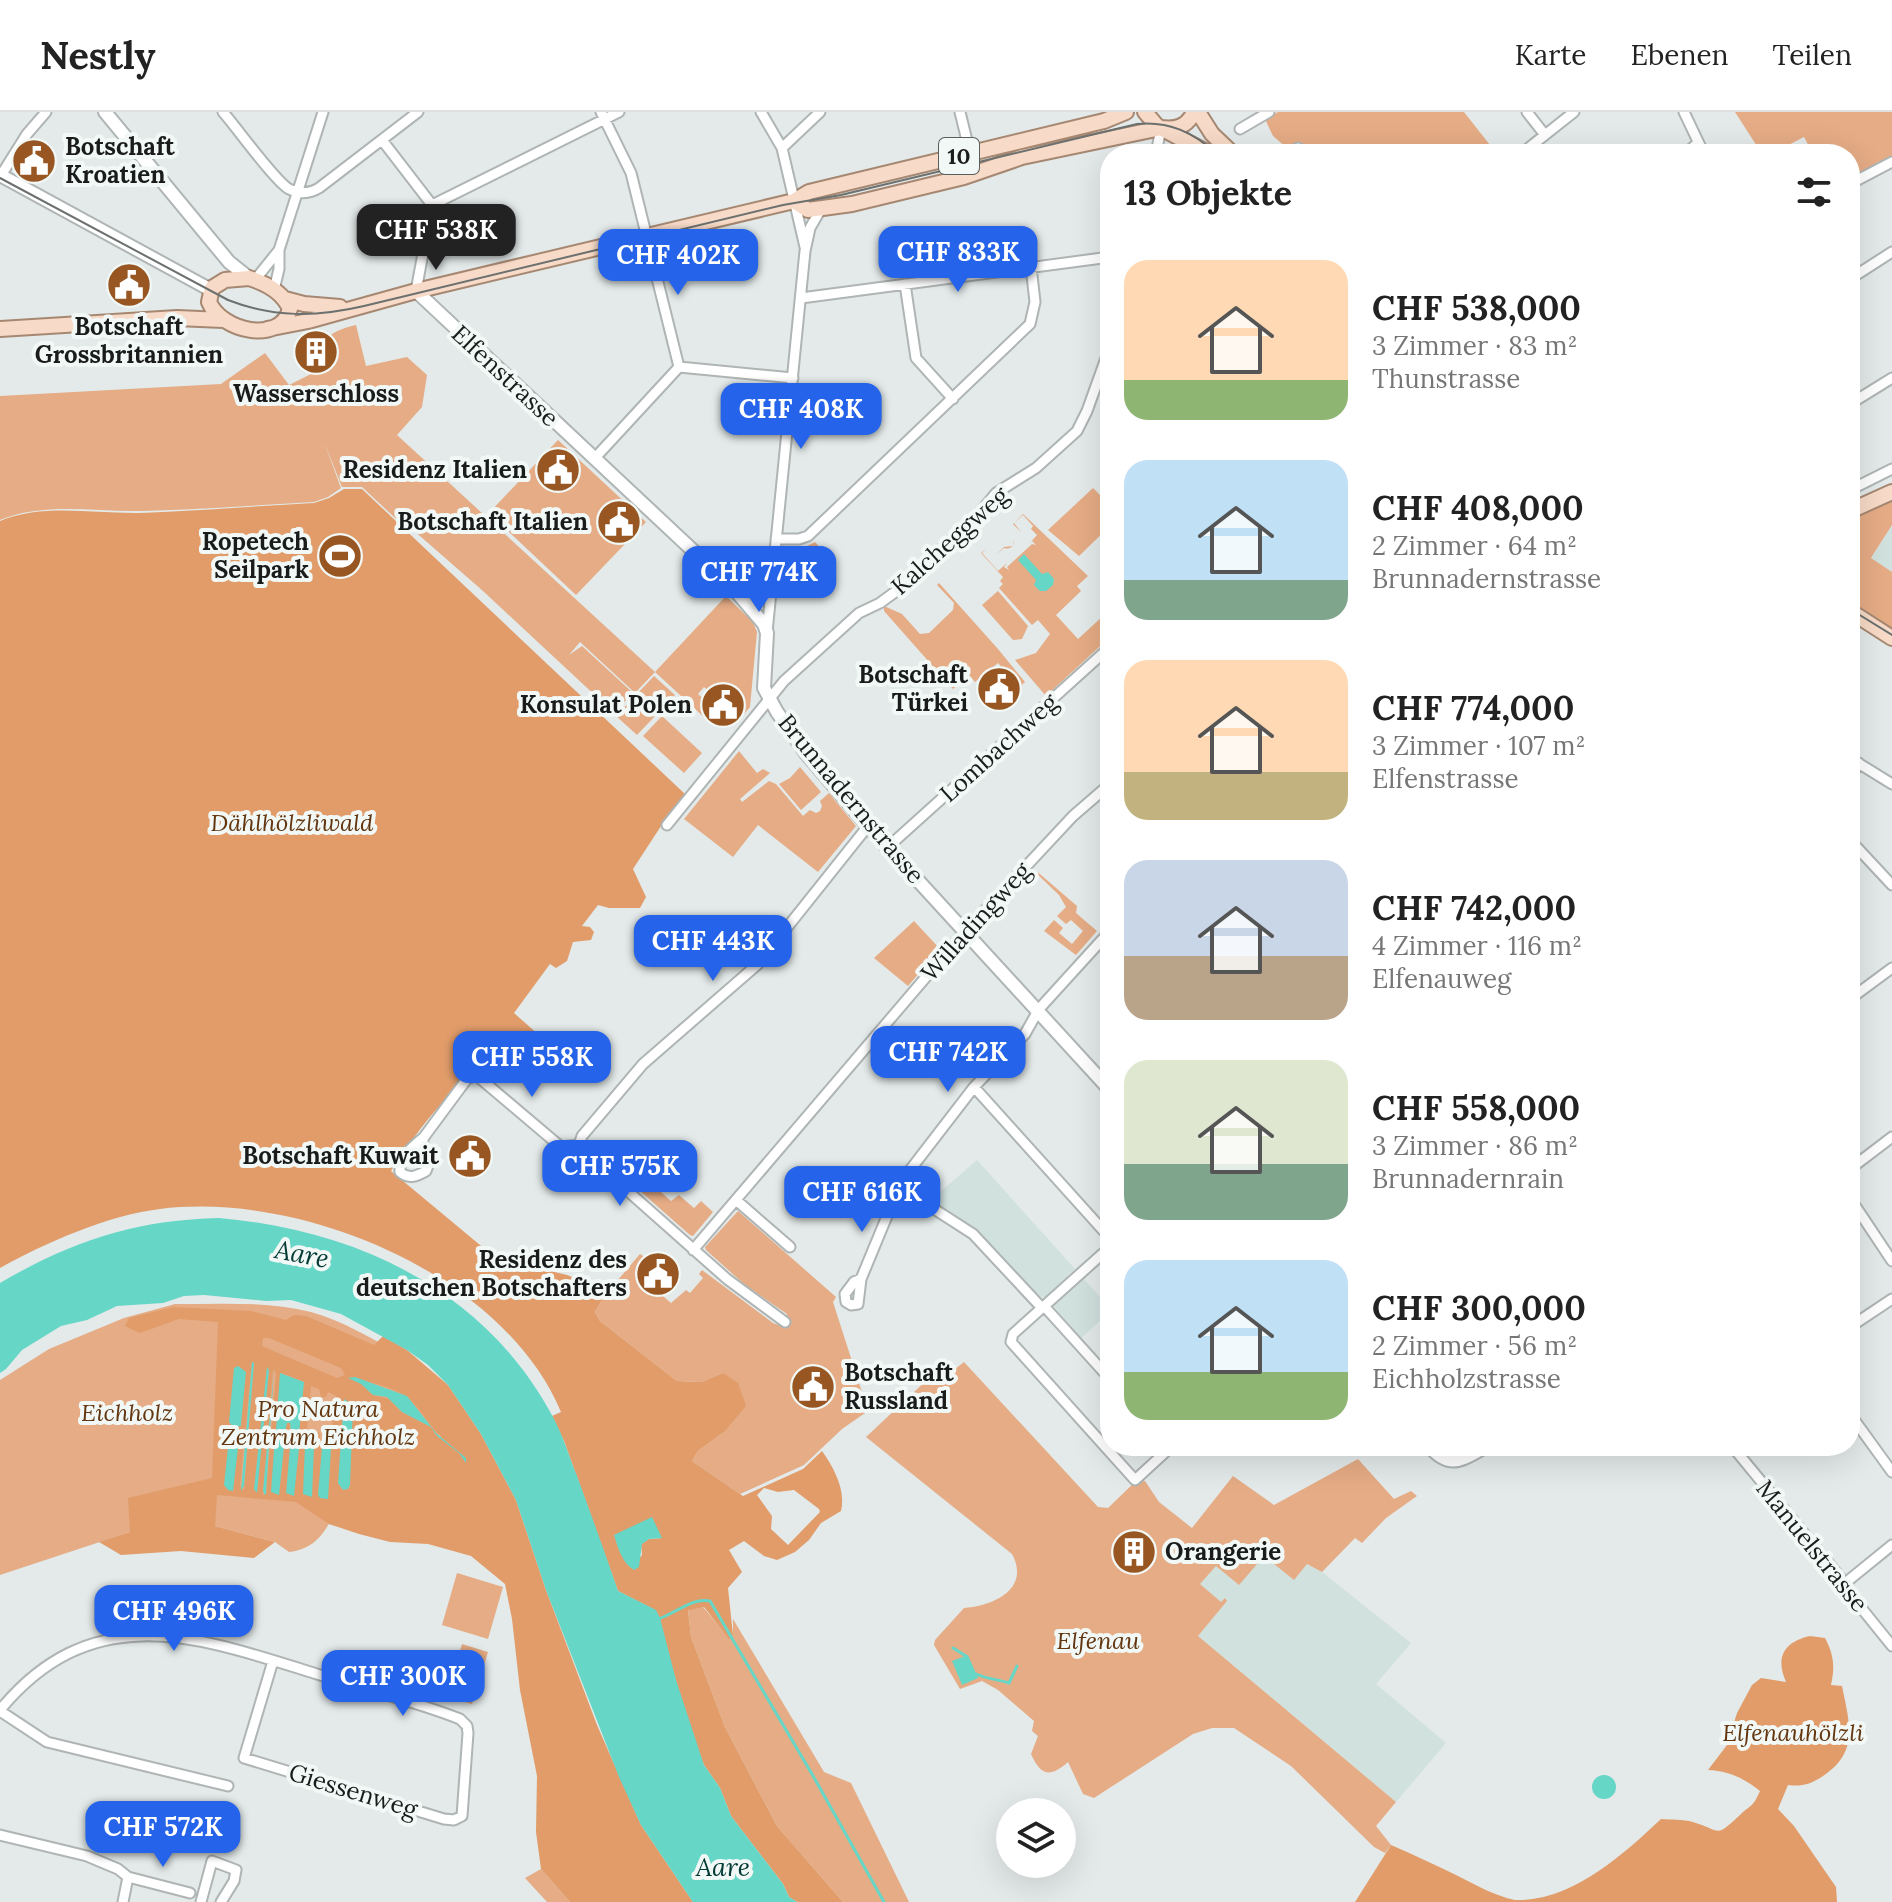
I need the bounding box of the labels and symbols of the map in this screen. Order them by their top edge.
place label: Botschaft Kroatien [65,131,176,190]
public building icon: Botschaft Kroatien [10,137,58,185]
road number: 10 [939,138,979,174]
pin: CHF 538K [353,204,519,272]
pin: CHF 833K [875,226,1041,294]
pin: CHF 402K [595,229,761,297]
public building icon: Botschaft Grossbritannien [105,261,153,309]
place label: Botschaft Grossbritannien [35,311,223,370]
street label: Elfenstrasse [445,318,565,433]
building icon: Wasserschloss [292,328,340,376]
place label: Wasserschloss [233,378,399,409]
pin: CHF 408K [718,383,884,451]
public building icon: Residenz Italien [534,446,582,494]
place label: Residenz Italien [343,454,527,485]
street label: Kalcheggweg [884,479,1015,601]
public building icon: Botschaft Italien [595,498,643,546]
place label: Botschaft Italien [397,506,588,537]
place label: Ropetech Seilpark [202,526,309,585]
sports icon: Ropetech Seilpark [316,532,364,580]
pin: CHF 774K [676,546,842,614]
place label: Botschaft Türkei [858,659,969,718]
public building icon: Botschaft Türkei [975,665,1023,713]
public building icon: Konsulat Polen [699,681,747,729]
street label: Lombachweg [933,686,1065,809]
place label: Konsulat Polen [520,689,692,720]
street label: Brunnadernstrasse [772,708,931,890]
park label: Dählhölzliwald [211,807,374,838]
street label: Willadingweg [914,855,1038,988]
pin: CHF 443K [630,915,796,983]
pin: CHF 742K [865,1026,1031,1094]
pin: CHF 558K [449,1031,615,1099]
public building icon: Botschaft Kuwait [446,1132,494,1180]
place label: Botschaft Kuwait [242,1140,440,1171]
pin: CHF 575K [537,1140,703,1208]
pin: CHF 616K [779,1166,945,1234]
water label: Aare [271,1232,332,1275]
place label: Residenz des deutschen Botschafters [356,1244,627,1303]
public building icon: Residenz des deutschen Botschafters [634,1250,682,1298]
place label: Botschaft Russland [844,1357,955,1416]
public building icon: Botschaft Russland [789,1363,837,1411]
park label: Pro Natura Zentrum Eichholz [221,1393,415,1452]
park label: Eichholz [81,1397,173,1428]
street label: Manuelstrasse [1750,1473,1875,1618]
building icon: Orangerie [1110,1528,1158,1576]
place label: Orangerie [1165,1536,1281,1567]
pin: CHF 496K [91,1585,257,1653]
park label: Elfenau [1057,1625,1140,1656]
pin: CHF 300K [320,1650,486,1718]
park label: Elfenauhölzli [1722,1717,1864,1748]
street label: Giessenweg [285,1756,422,1825]
pin: CHF 572K [80,1801,246,1869]
water label: Aare [695,1850,750,1883]

